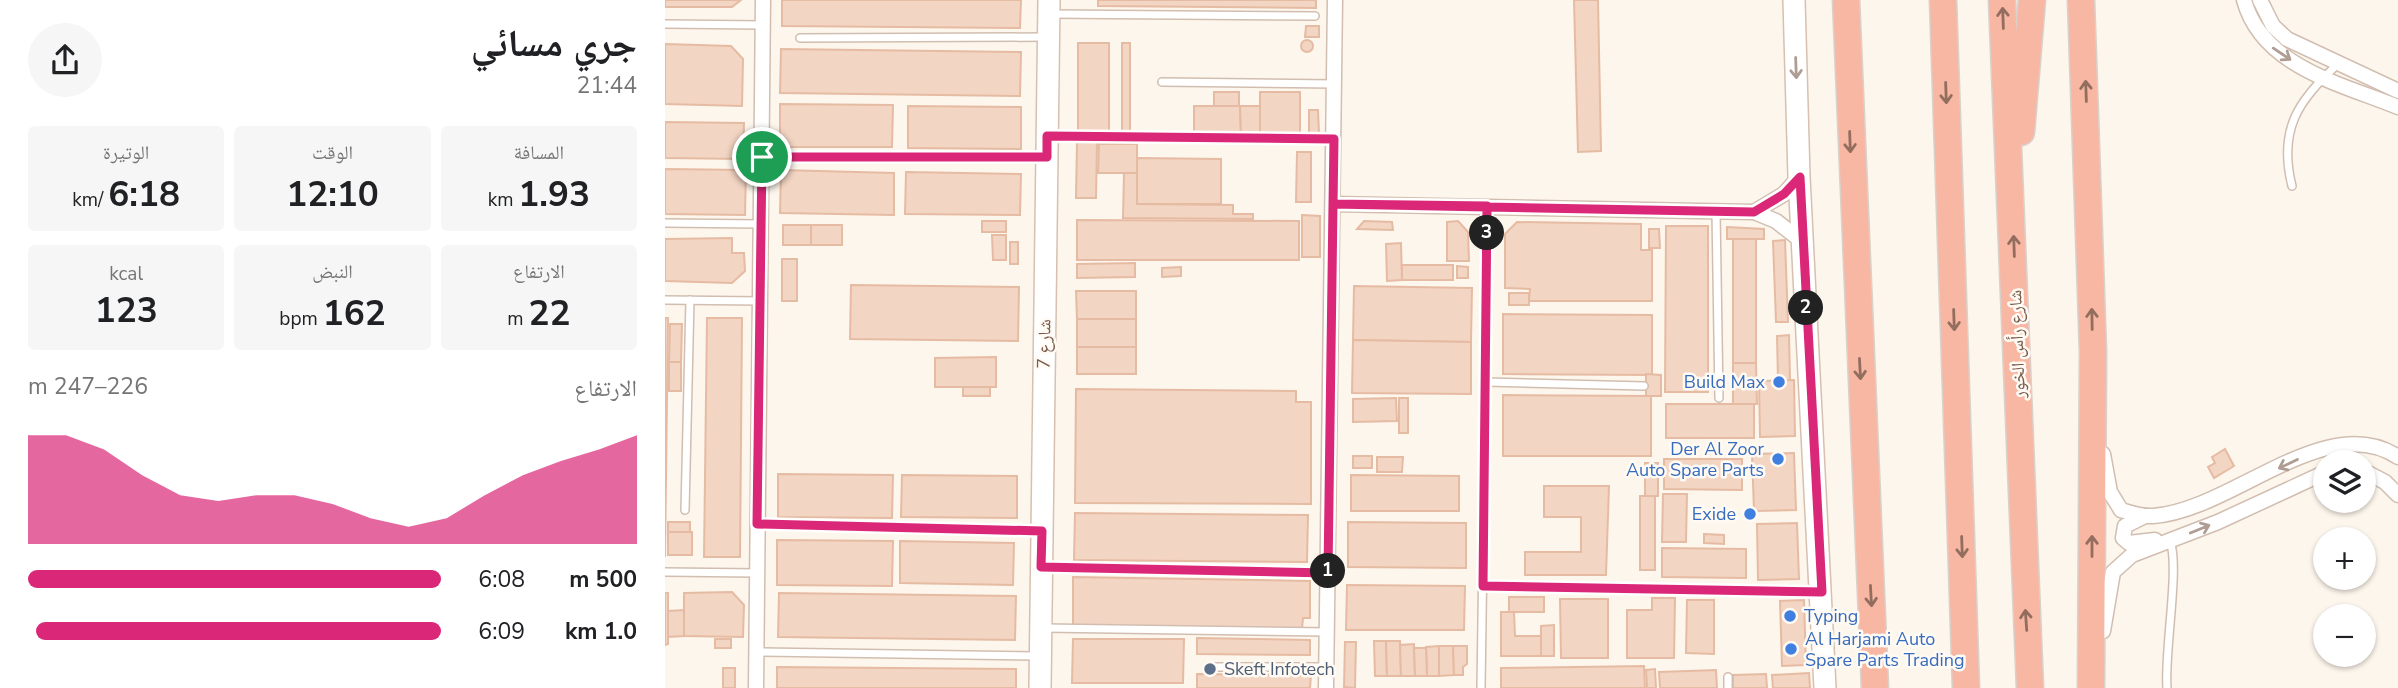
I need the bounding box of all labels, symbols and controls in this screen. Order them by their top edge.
one-way arrow [1996,7,2010,30]
text: جري مسائي [471,18,637,69]
button: share [28,23,102,97]
one-way arrow [2272,47,2291,62]
one-way arrow [1790,56,1803,79]
text: 21:44 [577,70,637,101]
one-way arrow [2079,80,2092,103]
one-way arrow [1939,81,1952,104]
pin [732,127,792,187]
one-way arrow [1843,130,1856,153]
icon: arrive [743,138,781,176]
text: الوتيرة [103,140,149,166]
text: الوقت [312,140,353,166]
text: المسافة [514,140,564,166]
text: 6:18 [108,171,180,218]
text: 12:10 [286,171,379,218]
text: 1.93 [518,171,590,218]
text: /km [72,187,108,213]
text: km [488,187,518,213]
pin: 3 [1469,216,1505,250]
text: 3 [1481,219,1492,245]
one-way arrow [2007,234,2020,257]
text: النبض [312,259,353,285]
text: الارتفاع [513,259,565,285]
text: kcal [109,261,143,287]
text: 123 [95,287,158,334]
street label: شارع رأس الخور [2003,289,2031,400]
text: 162 [323,290,386,337]
text: 22 [528,290,570,337]
pin: 2 [1789,290,1823,326]
text: 2 [1800,294,1811,320]
text: bpm [279,306,323,332]
text: m [507,306,528,332]
one-way arrow [1947,308,1960,331]
one-way arrow [2085,308,2099,331]
street label: شارع 7 [1032,319,1056,369]
one-way arrow [1853,357,1866,380]
place label: Build Max [1684,370,1766,394]
text: 226–247 m [28,371,148,402]
text: الارتفاع [574,373,637,404]
marker: Build Max [1771,374,1787,390]
place label: Der Al Zoor Auto Spare Parts [1626,437,1765,482]
map controls [2313,450,2376,667]
button: layers [2313,450,2376,513]
marker: Der Al Zoor Auto Spare Parts [1770,451,1786,467]
one-way arrow [2278,457,2299,471]
place label: Exide [1692,502,1736,526]
marker: Exide [1742,506,1758,522]
one-way arrow [2188,522,2210,535]
button: + [2313,527,2376,590]
one-way arrow [2085,535,2099,558]
one-way arrow [1955,536,1968,559]
pin: 1 [1311,554,1345,588]
text: 1 [1322,557,1333,583]
text: 6:08 [478,564,525,595]
text: 500 m [569,564,637,595]
one-way arrow [1864,584,1877,607]
place label: Typing [1804,604,1858,628]
button: − [2313,604,2376,667]
marker: Typing [1782,608,1798,624]
one-way arrow [2019,609,2032,632]
text: 6:09 [478,616,525,647]
text: 1.0 km [565,616,637,647]
place label: Al Harjami Auto Spare Parts Trading [1805,627,1964,672]
marker: Al Harjami Auto Spare Parts Trading [1783,641,1799,657]
place label: Skeft Infotech [1224,657,1335,681]
marker: Skeft Infotech [1202,661,1218,677]

